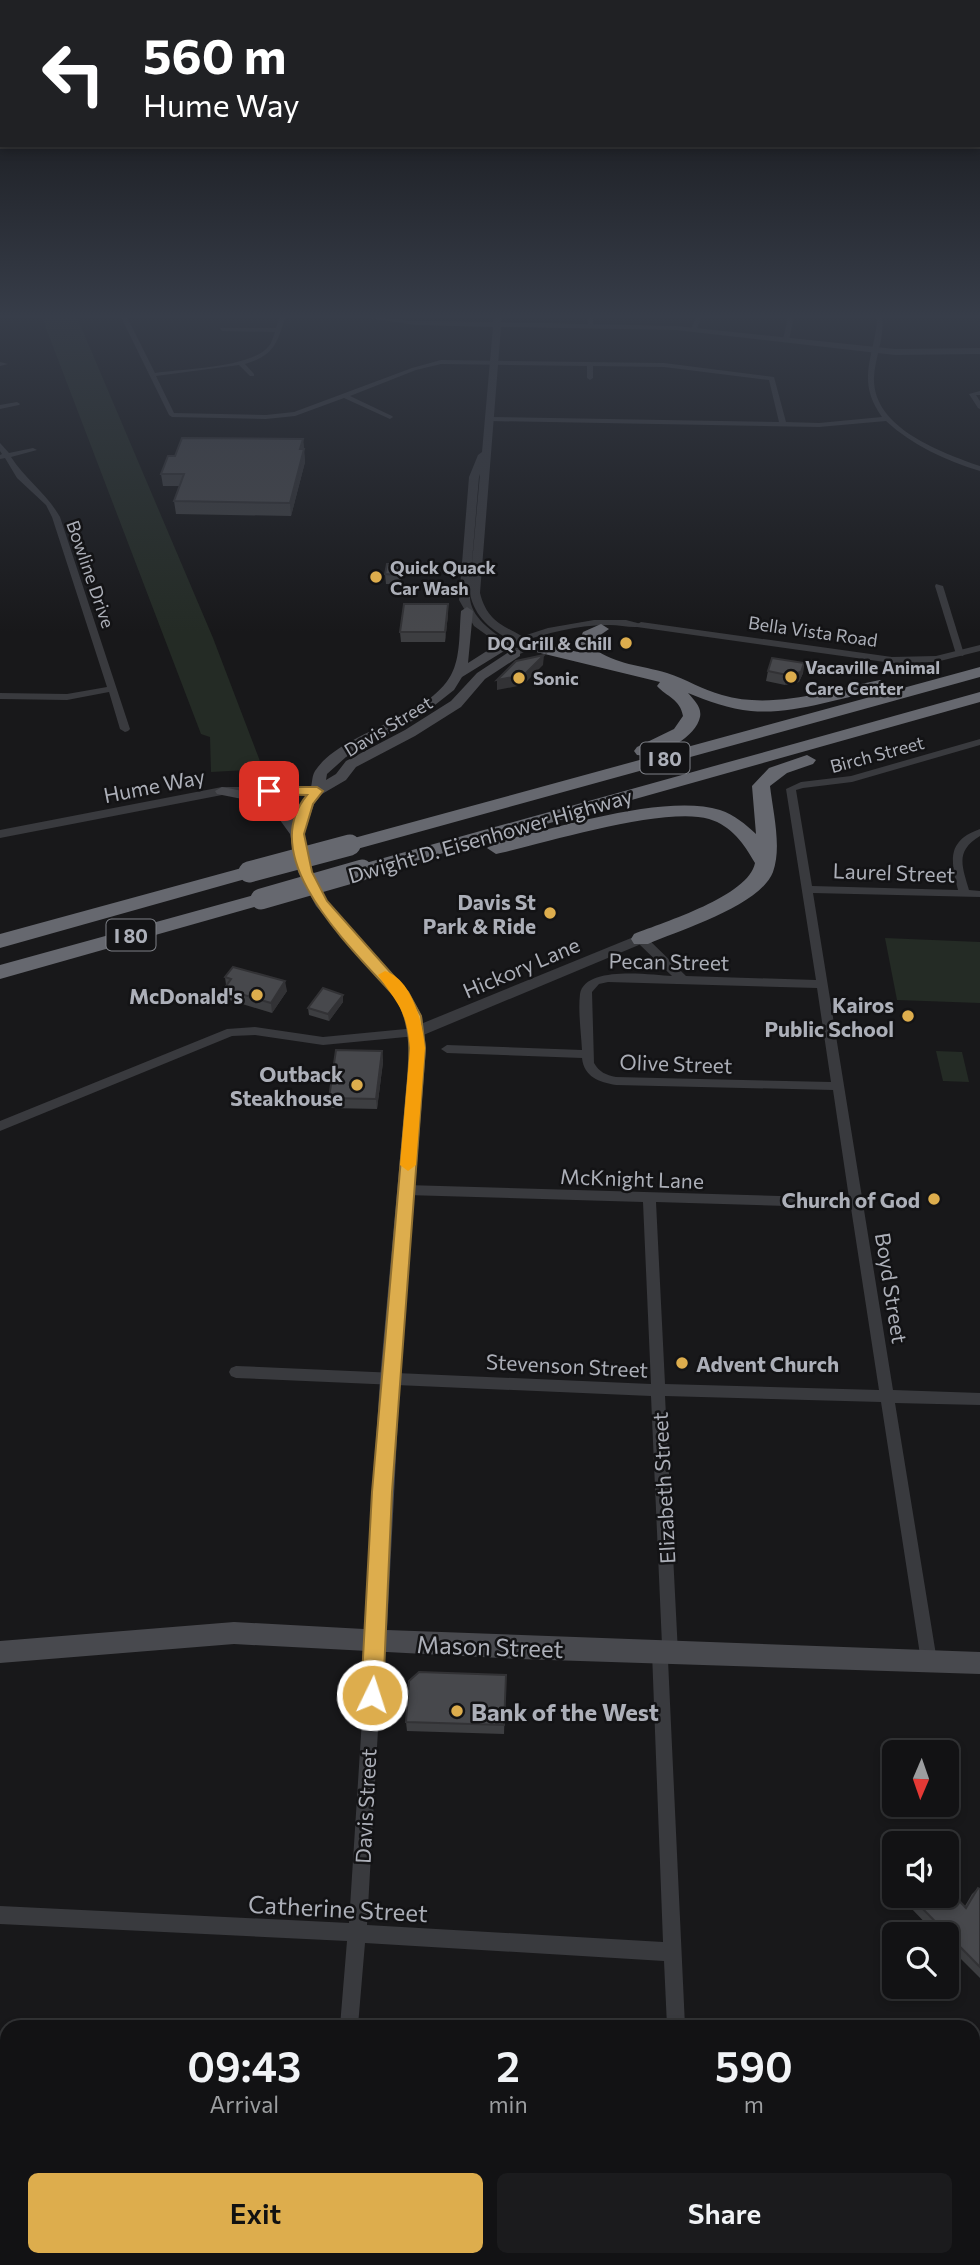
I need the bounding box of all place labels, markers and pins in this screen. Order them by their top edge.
place label: Quick Quack Car Wash [390,556,497,599]
marker: Quick Quack Car Wash [368,569,384,585]
place label: DQ Grill & Chill [487,632,612,654]
marker: DQ Grill & Chill [618,635,634,651]
place label: Vacaville Animal Care Center [805,656,940,699]
place label: Sonic [533,667,579,689]
marker: Vacaville Animal Care Center [783,669,799,685]
marker: Sonic [511,670,527,686]
pin [239,761,299,821]
place label: Davis St Park & Ride [423,889,536,938]
marker: Davis St Park & Ride [542,905,558,921]
place label: McDonald's [129,983,243,1008]
marker: McDonald's [249,987,265,1003]
place label: Kairos Public School [764,992,894,1041]
marker: Kairos Public School [900,1008,916,1024]
place label: Outback Steakhouse [230,1061,343,1110]
marker: Outback Steakhouse [349,1077,365,1093]
place label: Church of God [782,1187,920,1212]
marker: Church of God [926,1191,942,1207]
place label: Advent Church [696,1351,839,1376]
marker: Advent Church [674,1355,690,1371]
place label: Bank of the West [471,1697,659,1726]
marker: Bank of the West [449,1703,465,1719]

